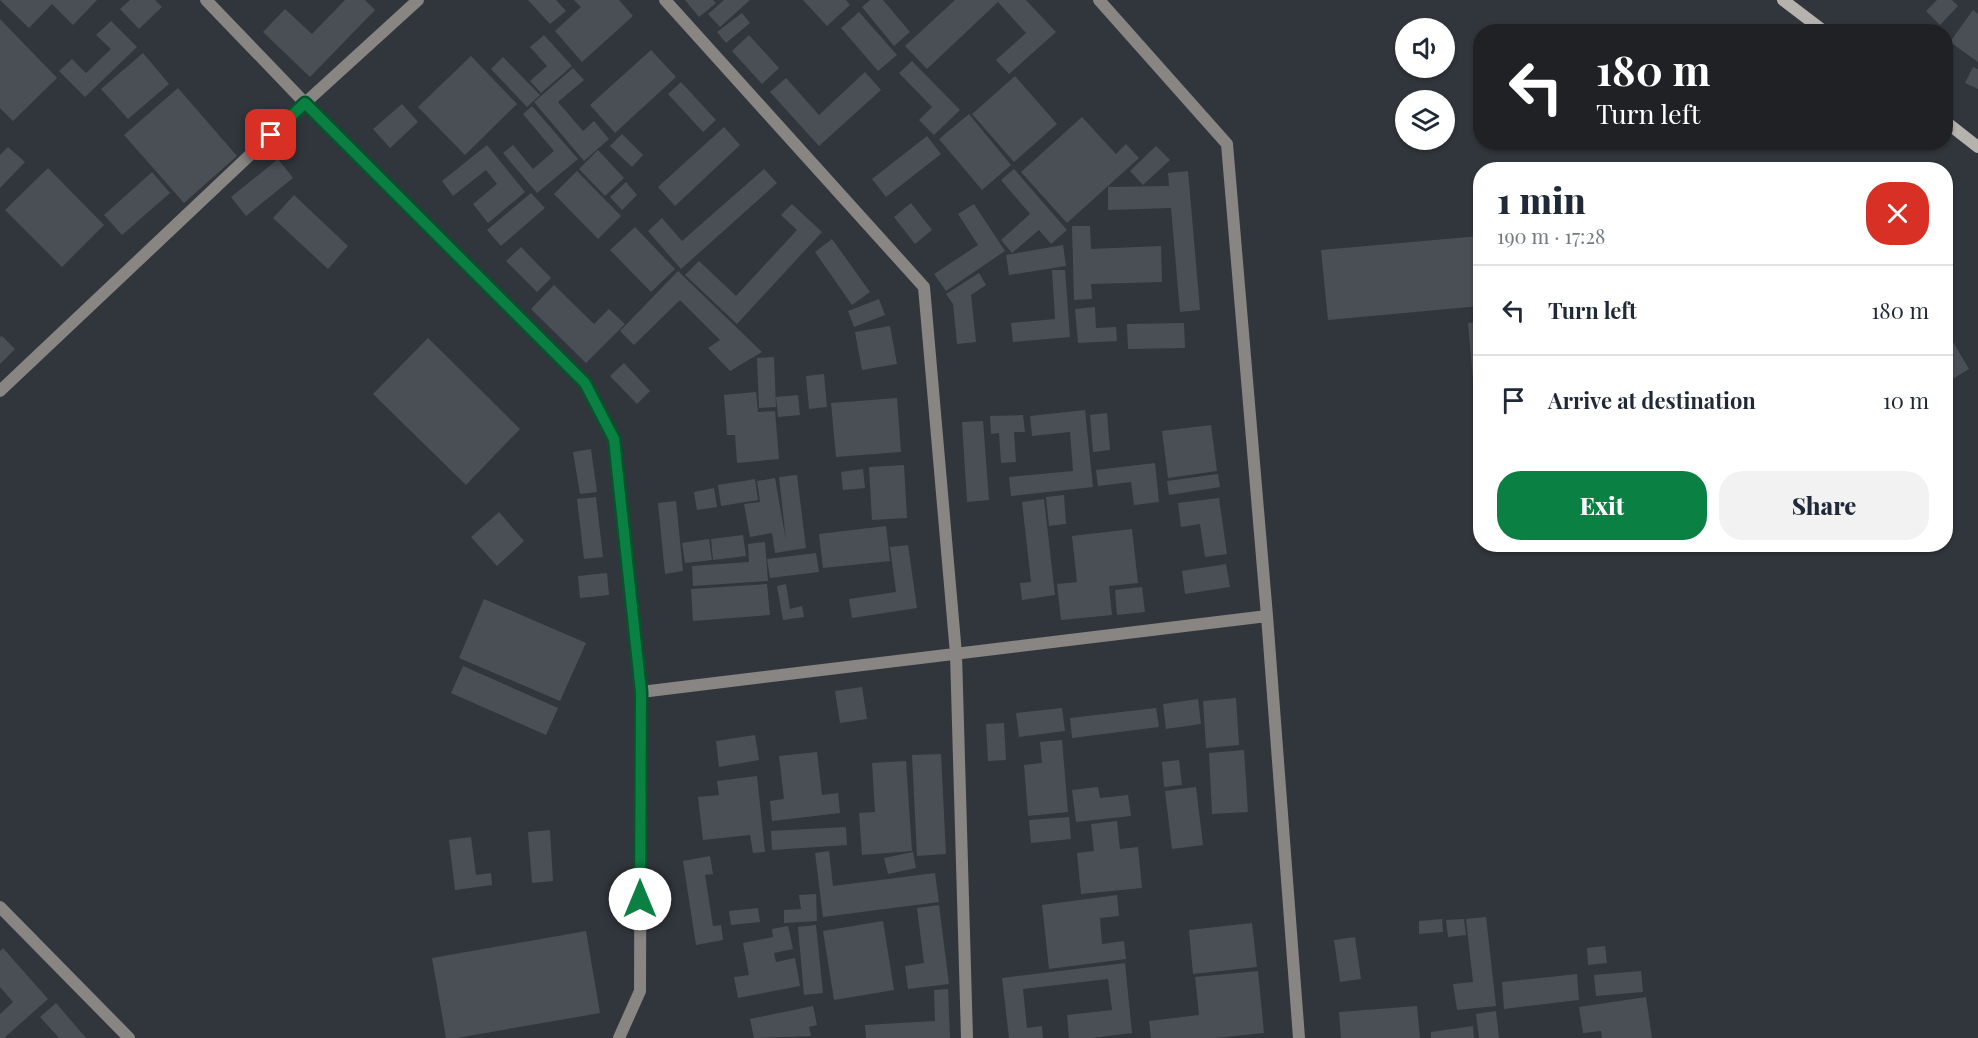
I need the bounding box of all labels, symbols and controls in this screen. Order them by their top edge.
map controls [1395,18,1455,150]
button: sound [1395,18,1455,78]
text: 180 m [1596,41,1711,97]
icon: left [1497,48,1575,126]
button: layers [1395,90,1455,150]
text: Turn left [1596,95,1700,131]
pin [245,109,296,160]
icon: arrive [254,118,287,151]
text: 1 min [1497,175,1586,223]
button: close [1866,182,1929,245]
text: 190 m · 17:28 [1497,222,1605,249]
icon: left [1497,294,1530,327]
text: Turn left [1548,295,1637,325]
text: 180 m [1871,295,1929,325]
icon: arrive [1497,384,1530,417]
text: Arrive at destination [1548,385,1756,415]
text: 10 m [1883,385,1929,415]
button: Exit [1497,471,1707,540]
button: Share [1719,471,1929,540]
position arrow [608,867,672,931]

